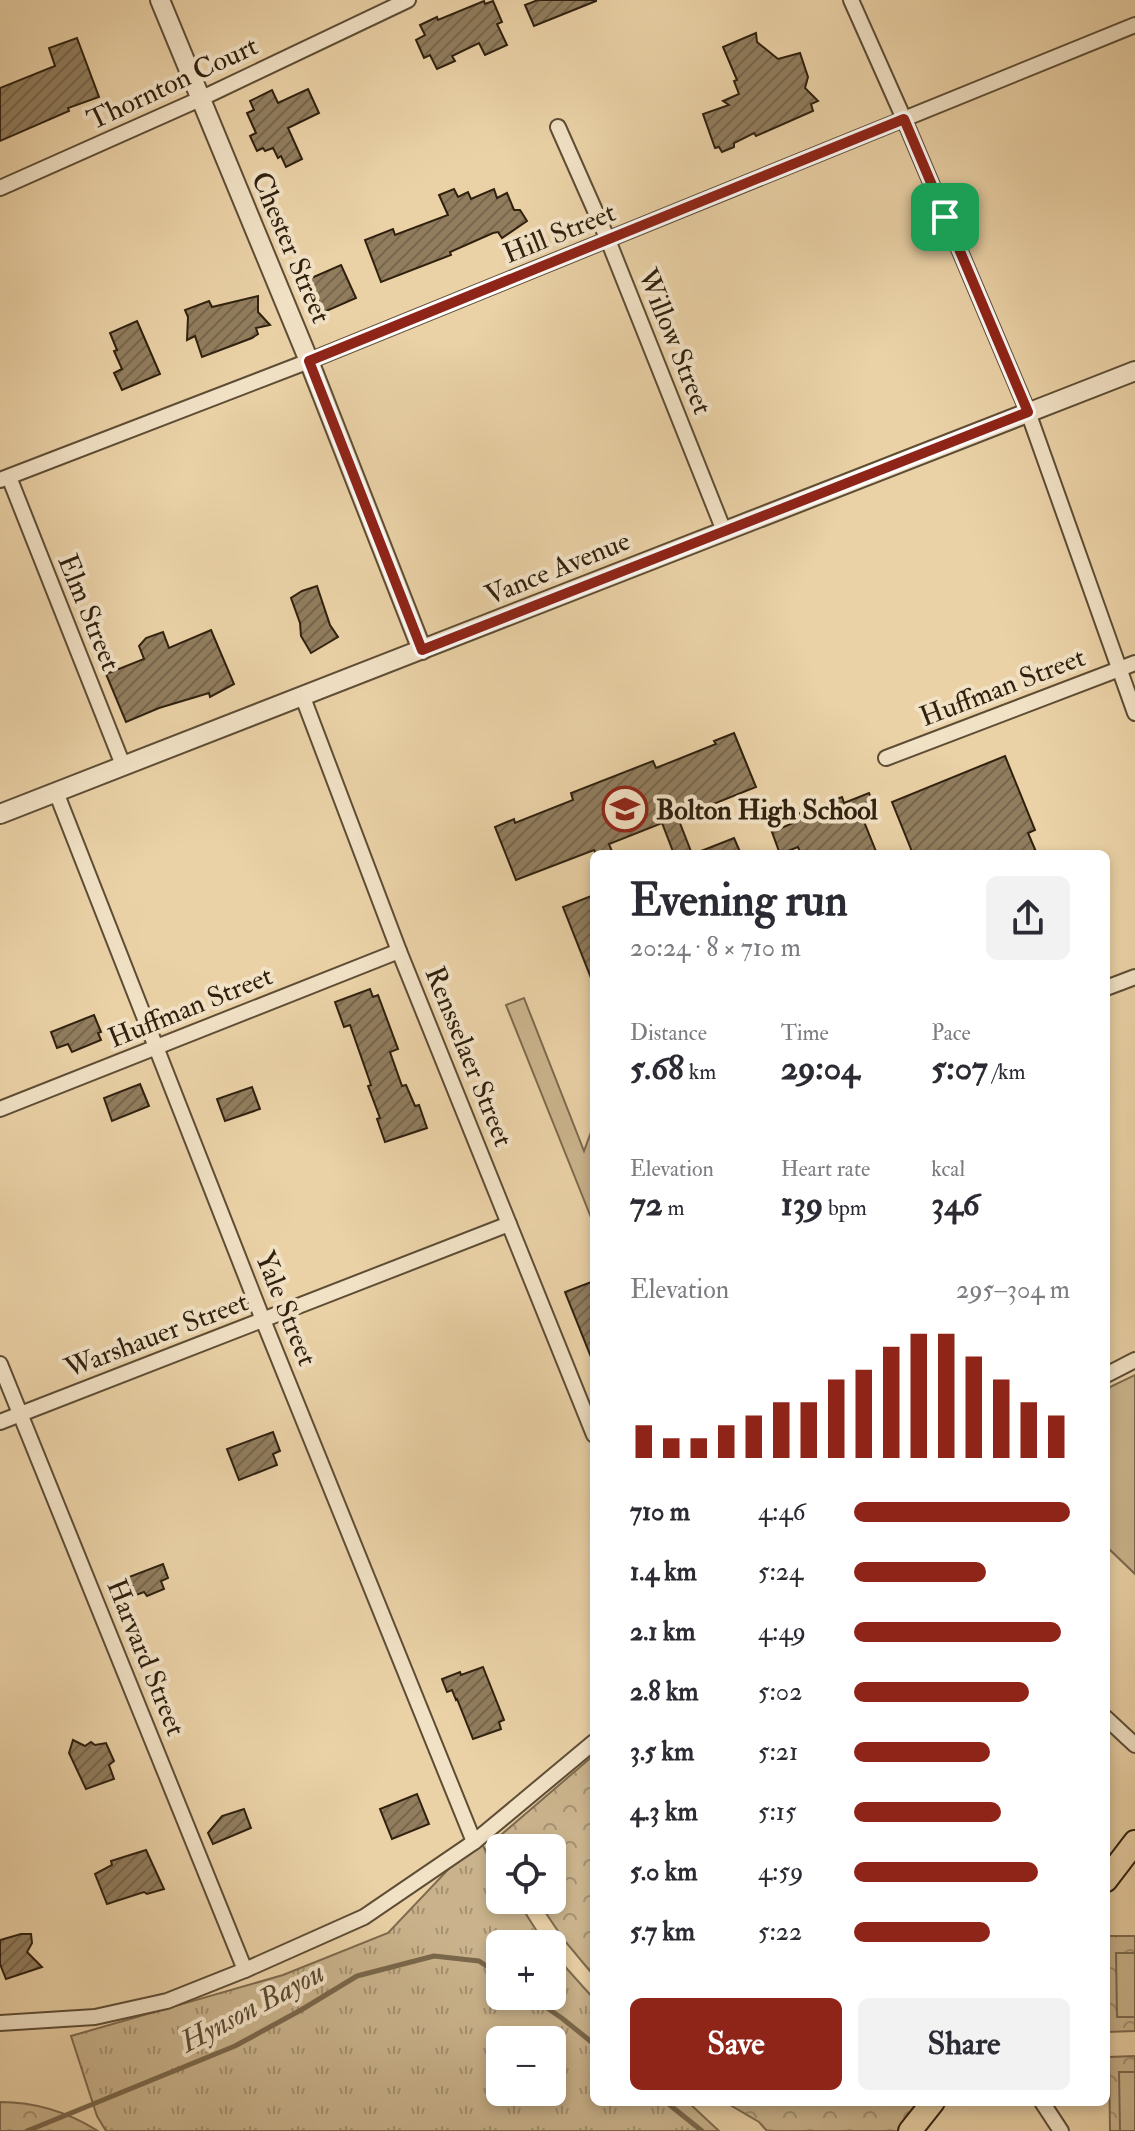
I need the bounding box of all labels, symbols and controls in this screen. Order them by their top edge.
street label: Thornton Court [82,29,264,138]
street label: Chester Street [243,167,338,329]
pin [911,183,979,251]
street label: Hill Street [498,195,621,272]
icon: arrive [923,195,967,239]
street label: Willow Street [629,263,720,420]
street label: Vance Avenue [480,523,635,613]
street label: Elm Street [49,549,128,676]
street label: Huffman Street [915,640,1090,735]
school or university icon: Bolton High School [601,785,649,833]
place label: Bolton High School [656,793,879,828]
text: Evening run [630,874,848,929]
button: share [986,876,1070,960]
text: 20:24 · 8 × 710 m [630,932,801,964]
street label: Huffman Street [103,959,278,1056]
street label: Rensselaer Street [417,961,521,1152]
text: Distance [630,1019,707,1047]
text: Time [781,1019,829,1047]
text: Pace [931,1019,971,1047]
text: 5.68 [630,1047,684,1090]
text: 29:04 [781,1047,859,1090]
text: 5:07 [931,1047,988,1090]
text: km [684,1058,716,1086]
text: /km [988,1058,1026,1086]
text: Elevation [630,1155,714,1183]
text: Heart rate [781,1155,870,1183]
text: kcal [931,1155,965,1183]
text: 72 [630,1183,663,1226]
text: 139 [781,1183,823,1226]
text: 346 [931,1183,980,1226]
text: m [663,1194,685,1222]
text: bpm [823,1194,867,1222]
street label: Yale Street [247,1246,324,1371]
text: Elevation [630,1274,729,1306]
text: 295–304 m [956,1274,1070,1306]
street label: Warshauer Street [59,1284,253,1387]
text: 710 m [630,1496,690,1528]
text: 4:46 [758,1496,806,1528]
text: 1.4 km [630,1556,697,1588]
text: 5:24 [758,1556,803,1588]
street label: Harvard Street [98,1574,193,1741]
text: 2.1 km [630,1616,696,1648]
text: 4:49 [758,1616,806,1648]
text: 2.8 km [630,1676,698,1708]
text: 5:02 [758,1676,802,1708]
text: 3.5 km [630,1736,694,1768]
text: 5:21 [758,1736,798,1768]
text: 4.3 km [630,1796,698,1828]
text: 5:15 [758,1796,797,1828]
map controls [486,1834,566,2106]
button: locate [486,1834,566,1914]
text: 5.0 km [630,1856,697,1888]
text: 4:59 [758,1856,803,1888]
text: 5.7 km [630,1916,695,1948]
text: 5:22 [758,1916,802,1948]
button: + [486,1930,566,2010]
water label: Hynson Bayou [172,1954,331,2062]
button: Save [630,1998,842,2090]
button: Share [858,1998,1070,2090]
button: − [486,2026,566,2106]

